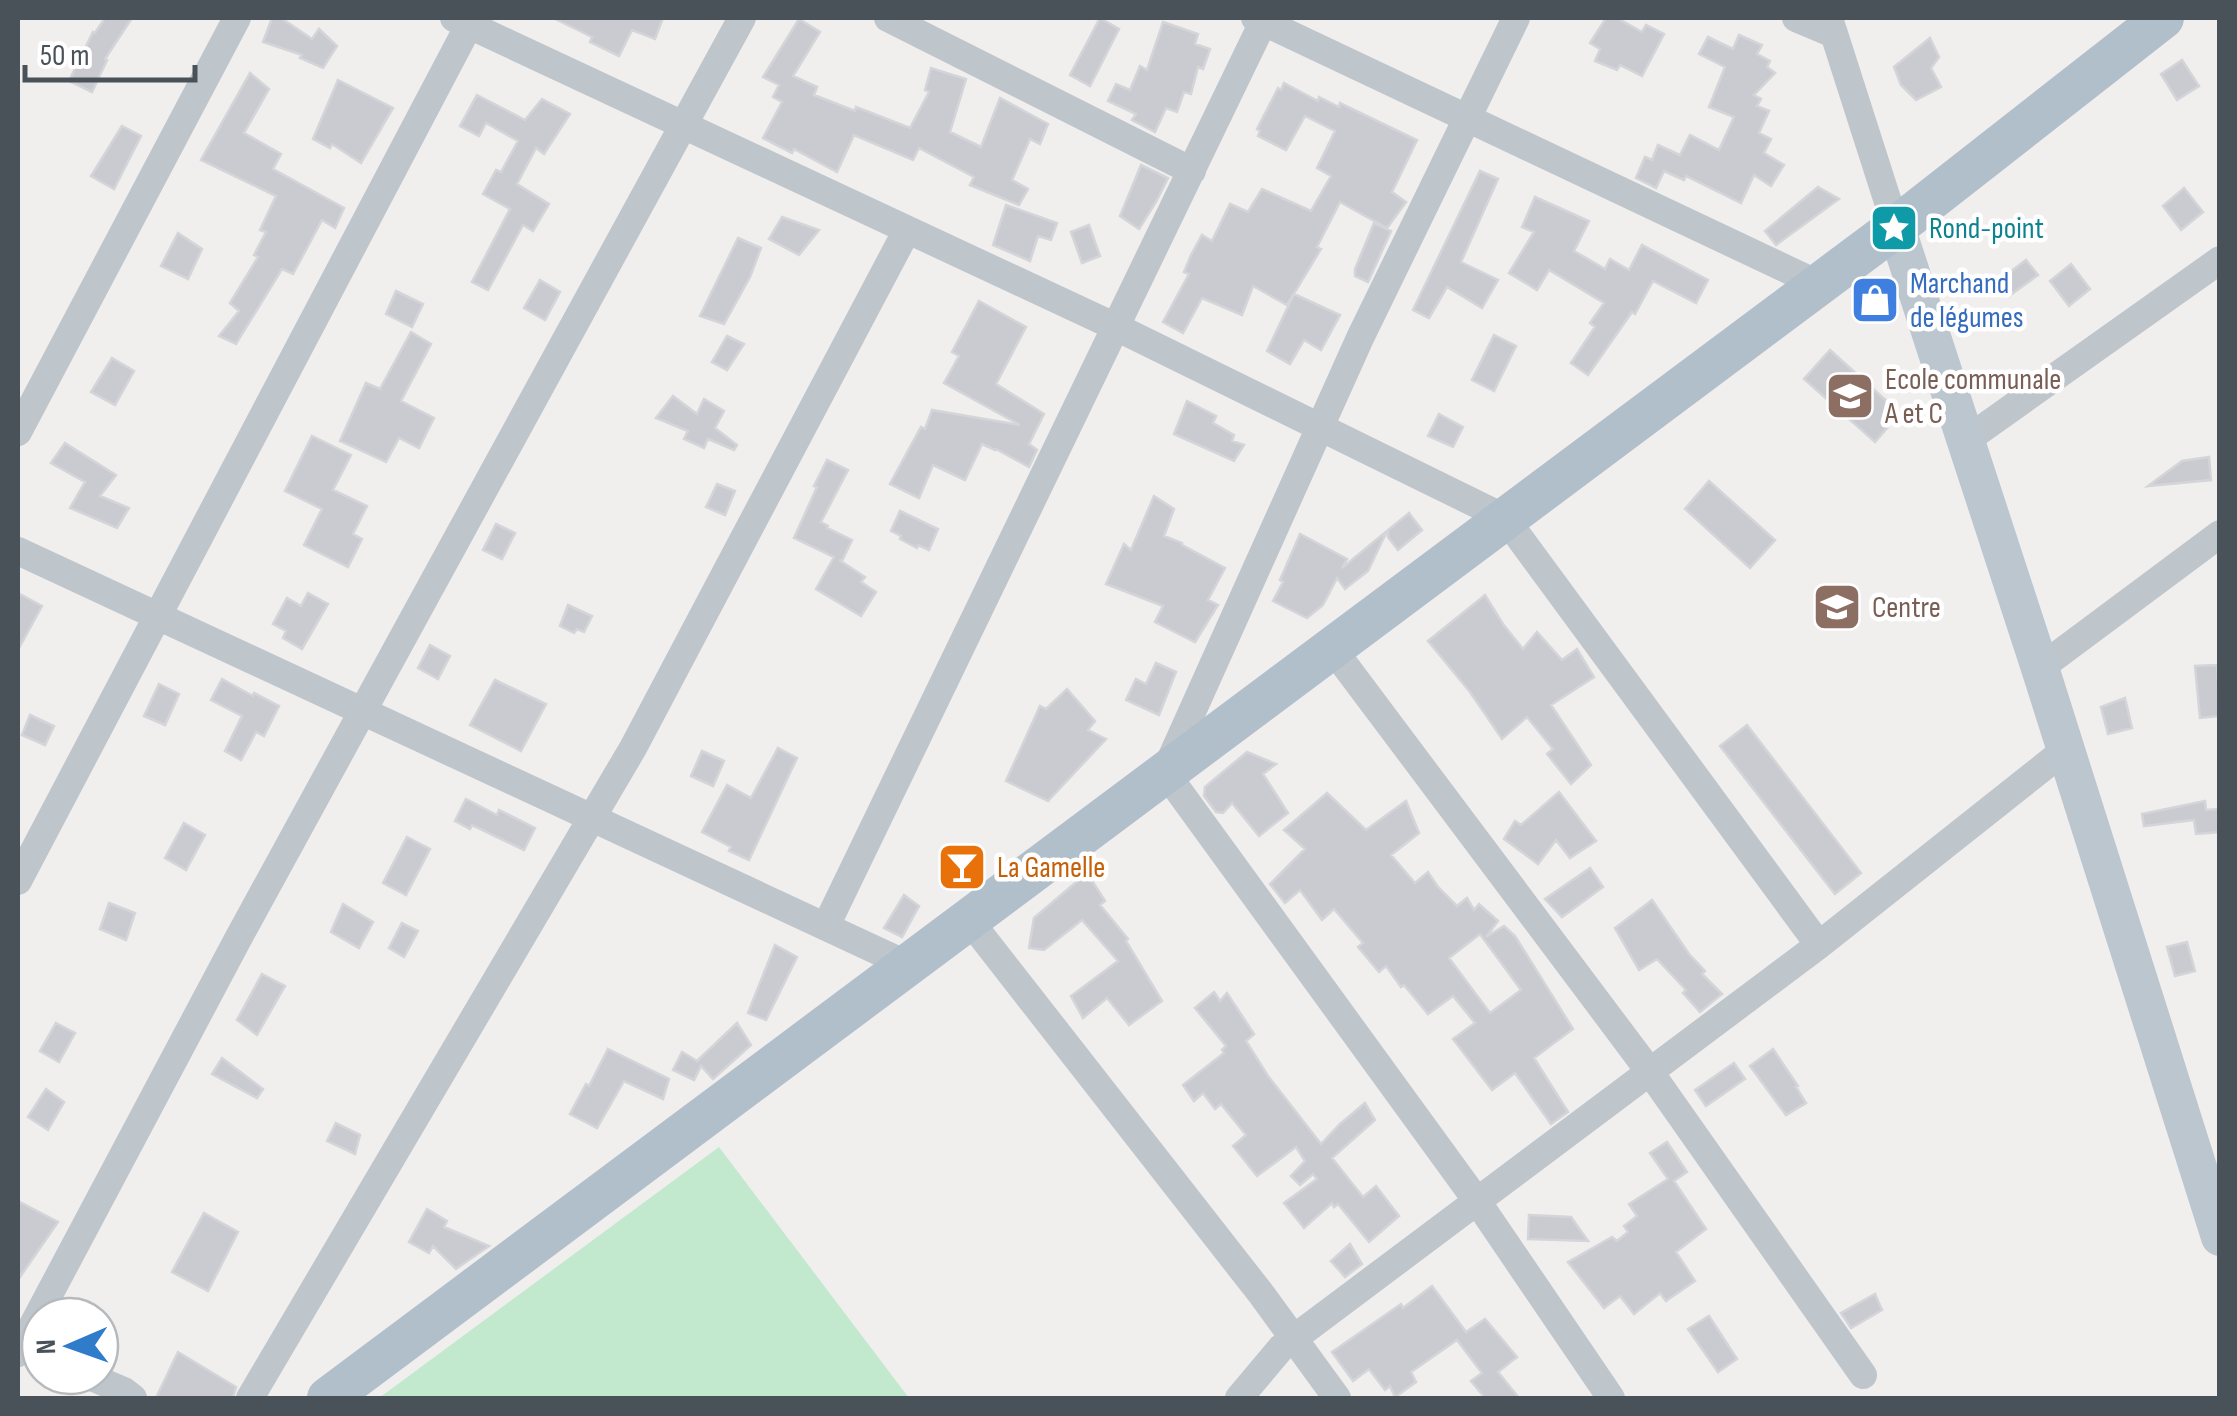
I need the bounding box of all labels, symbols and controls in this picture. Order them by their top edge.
scale bar [25,20,195,82]
text: 50 m [40,38,89,74]
place icon: Rond-point [1868,202,1920,254]
place label: Rond-point [1929,211,2044,247]
place label: Marchand de légumes [1910,266,2024,336]
shop icon: Marchand de légumes [1849,274,1901,326]
place label: Ecole communale A et C [1884,362,2061,432]
school or university icon: Ecole communale A et C [1824,370,1876,422]
school or university icon: Centre [1811,581,1863,633]
place label: Centre [1872,590,1941,626]
bar icon: La Gamelle [936,841,988,893]
place label: La Gamelle [997,850,1105,886]
north arrow [20,1296,120,1396]
text: N [30,1339,63,1355]

